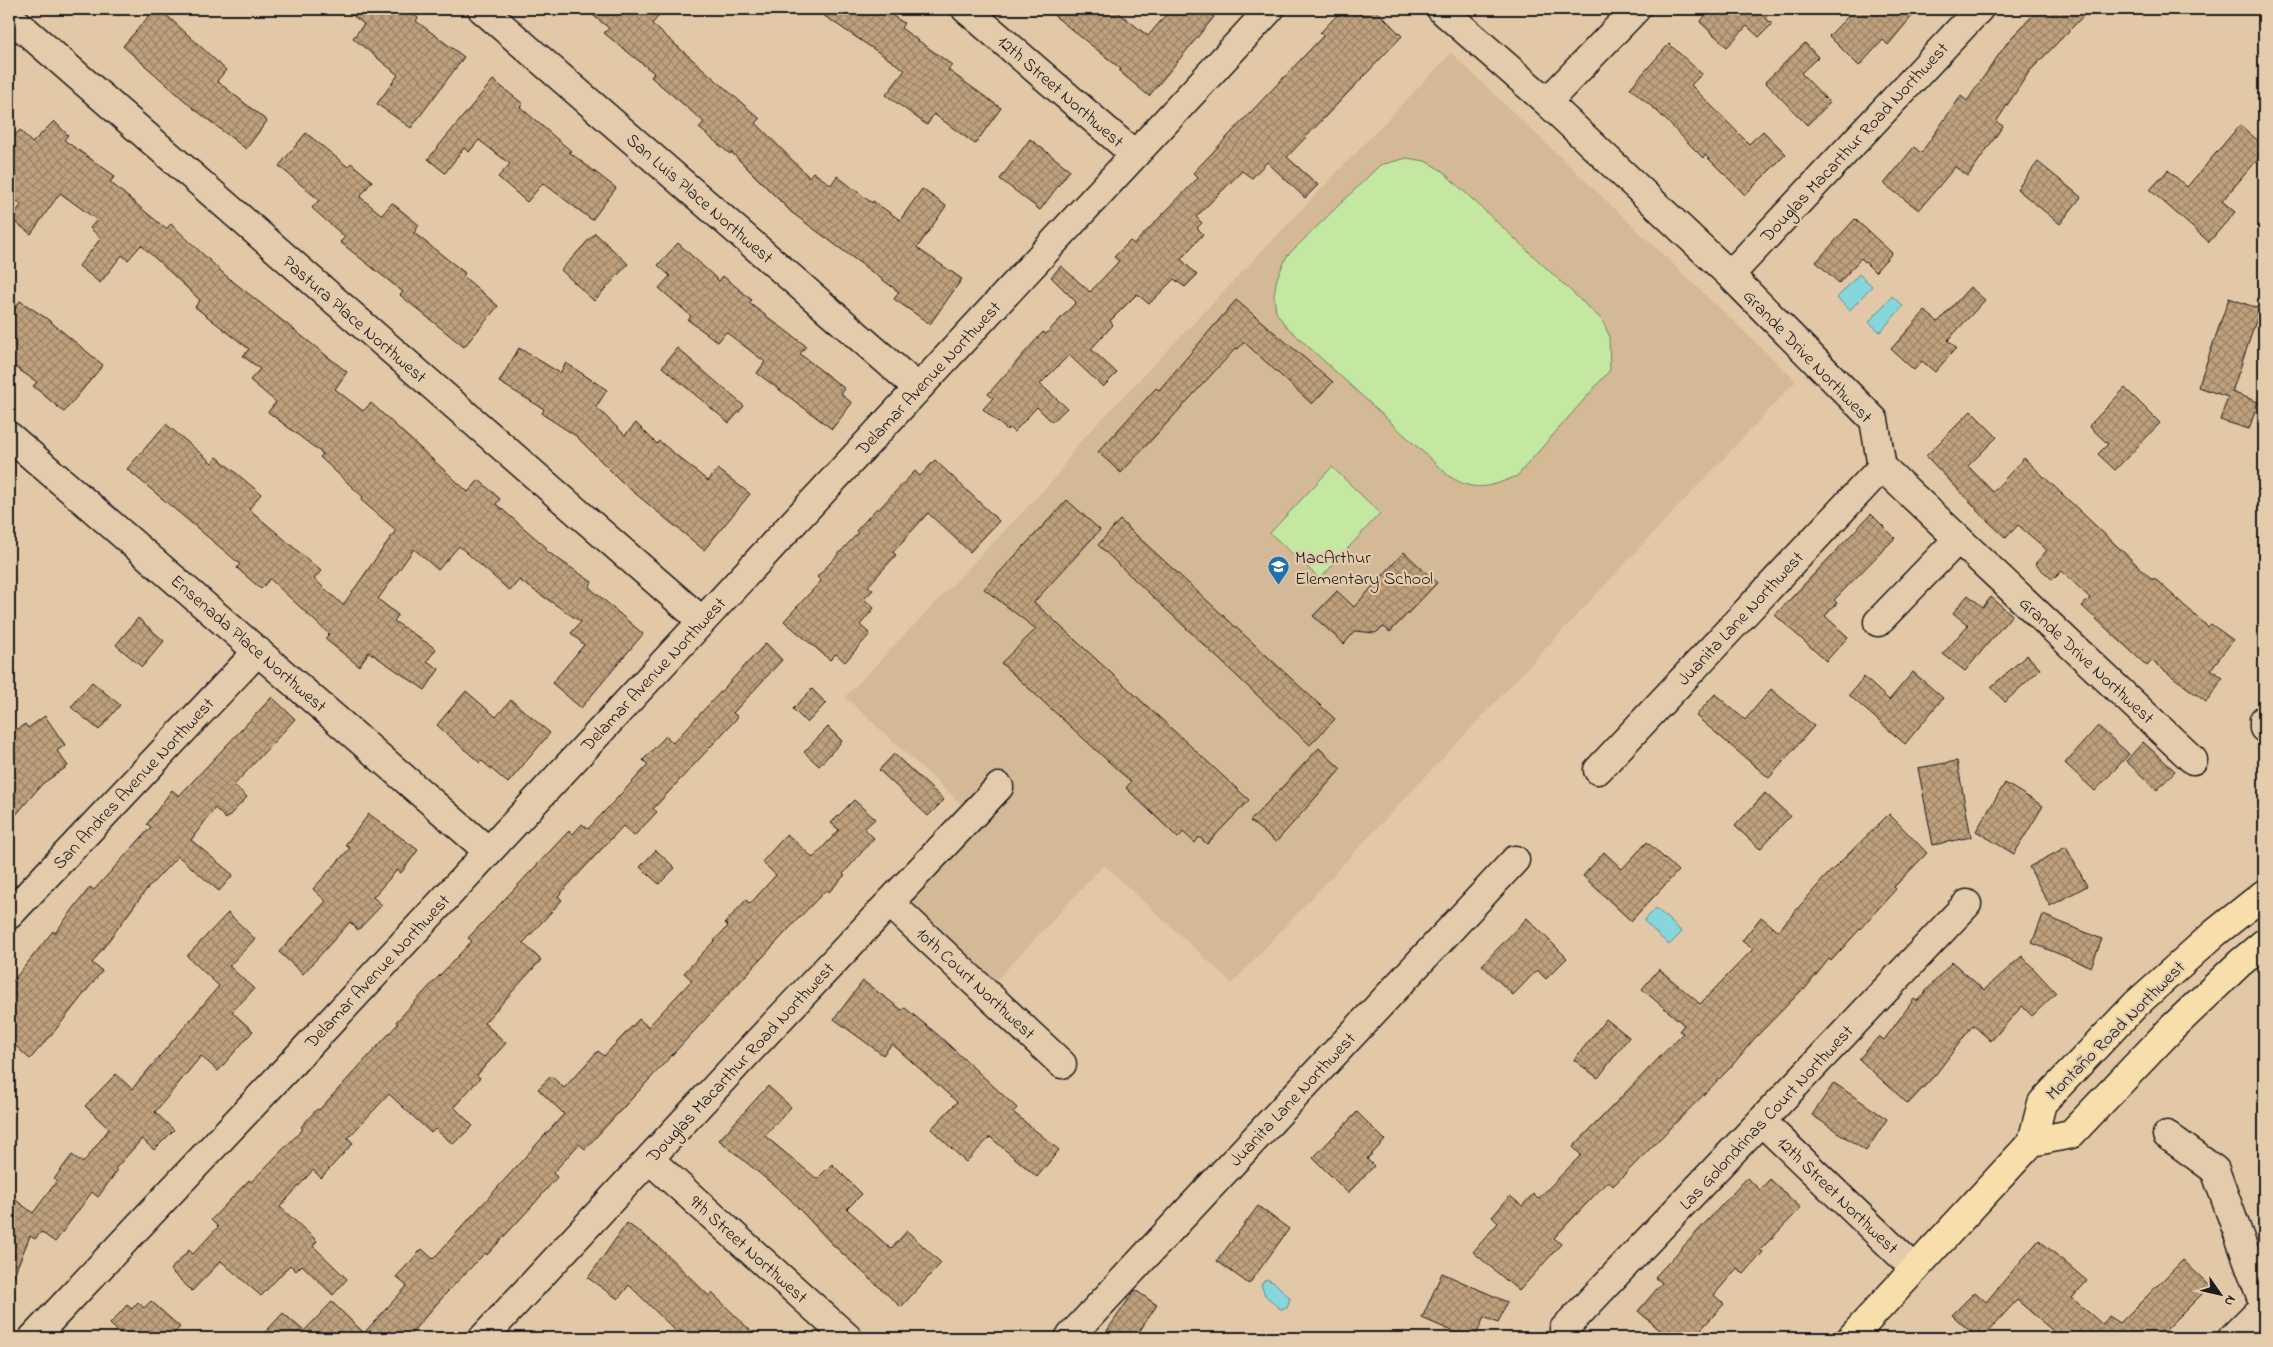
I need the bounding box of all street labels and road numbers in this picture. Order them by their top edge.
street label: 12th Street Northwest [991,30,1129,155]
street label: Douglas Macarthur Road Northwest [1755,37,1956,251]
street label: San Luis Place Northwest [619,128,778,271]
street label: Pastura Place Northwest [276,250,432,391]
street label: Grande Drive Northwest [1736,285,1877,430]
street label: Delamar Avenue Northwest [850,296,1008,463]
street label: Juanita Lane Northwest [1672,546,1811,692]
street label: Ensenada Place Northwest [164,569,331,720]
street label: Delamar Avenue Northwest [575,592,733,759]
street label: Grande Drive Northwest [2012,592,2159,731]
street label: San Andres Avenue Northwest [48,692,221,876]
street label: Delamar Avenue Northwest [299,889,457,1056]
street label: 10th Court Northwest [909,922,1040,1047]
street label: Montaño Road Northwest [2041,956,2192,1107]
street label: Douglas Macarthur Road Northwest [641,957,842,1171]
street label: Las Golondrinas Court Northwest [1674,1020,1861,1217]
street label: Juanita Lane Northwest [1224,1027,1363,1173]
street label: 12th Street Northwest [1770,1131,1903,1262]
street label: 9th Street Northwest [683,1190,813,1311]

